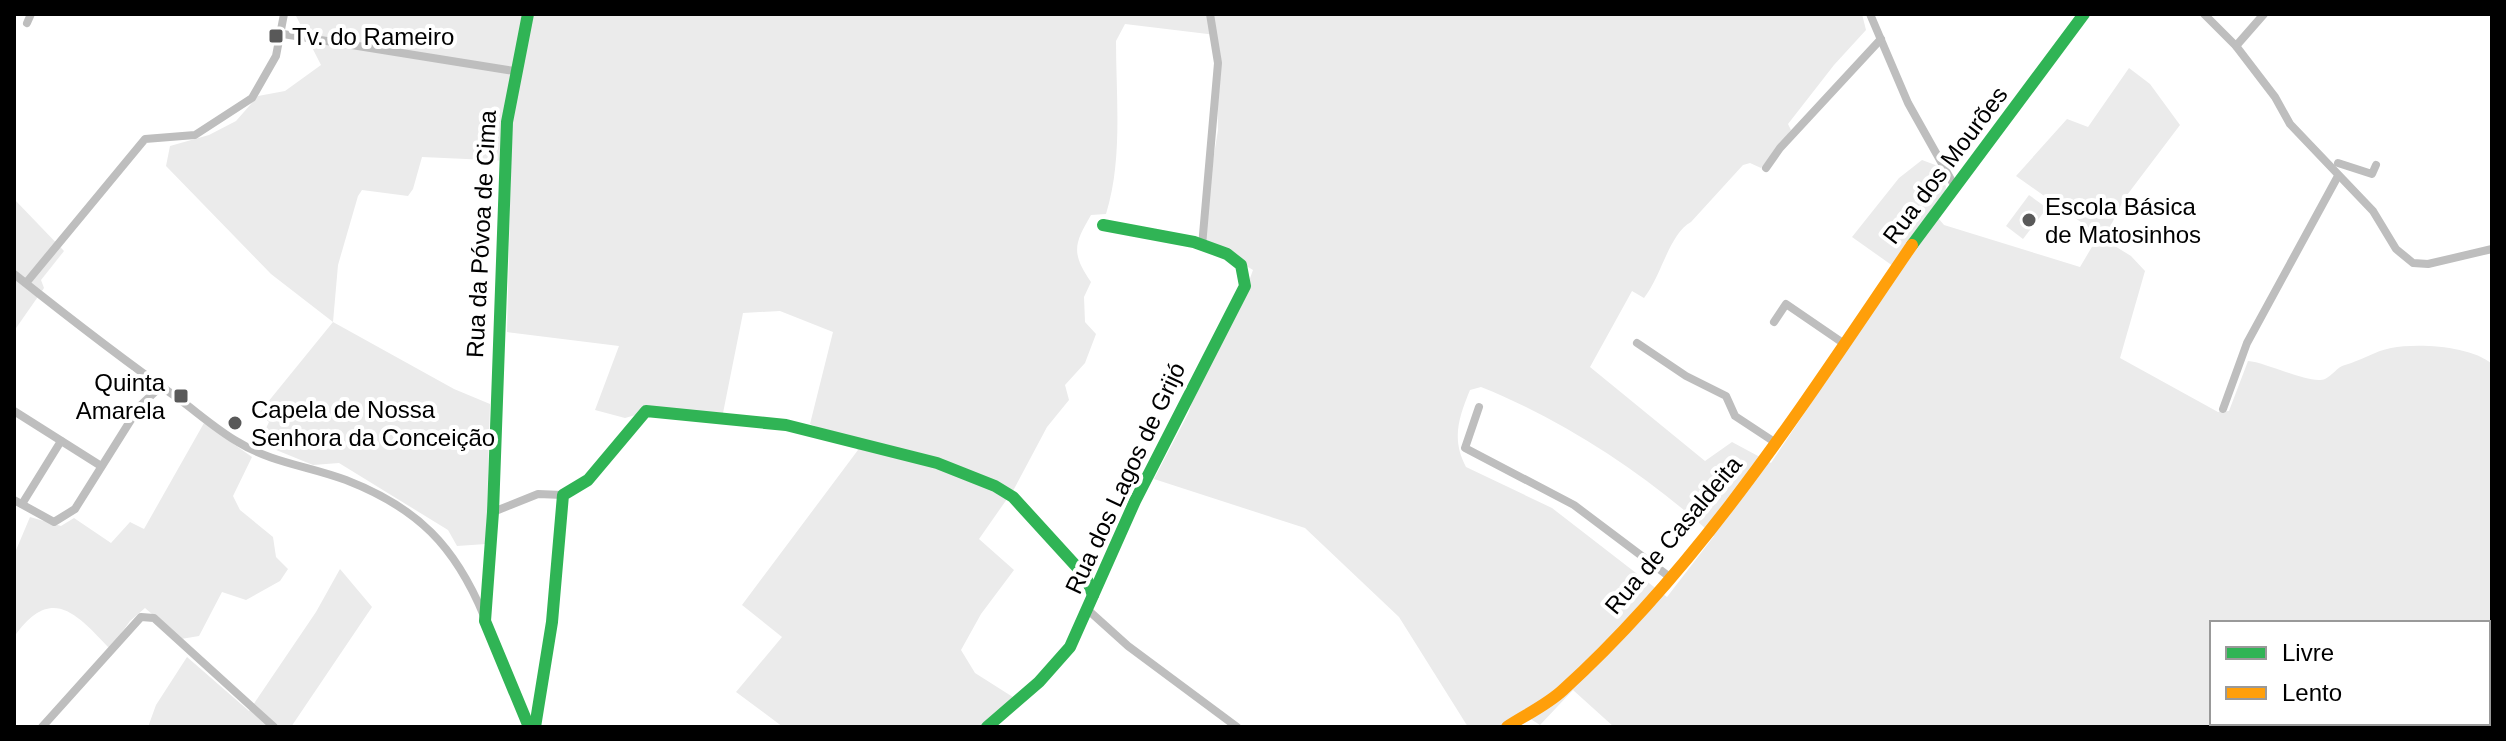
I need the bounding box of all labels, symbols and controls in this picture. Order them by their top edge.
place label: Tv. do Rameiro [292,23,454,50]
marker: Tv. do Rameiro [267,27,285,45]
street label: Rua dos Mourões [1877,81,2013,249]
street label: Rua da Póvoa de Cima [461,109,501,359]
place label: Escola Básica de Matosinhos [2045,193,2201,248]
marker: Escola Básica de Matosinhos [2020,211,2038,229]
street label: Rua dos Lagos de Grijó [1059,358,1191,598]
place label: Quinta Amarela [76,369,166,424]
marker: Quinta Amarela [172,387,190,405]
place label: Capela de Nossa Senhora da Conceição [251,396,495,451]
marker: Capela de Nossa Senhora da Conceição [226,414,244,432]
street label: Rua de Casaldeita [1599,450,1747,619]
legend [2210,621,2490,725]
text: Livre [2282,639,2334,666]
text: Lento [2282,679,2342,706]

